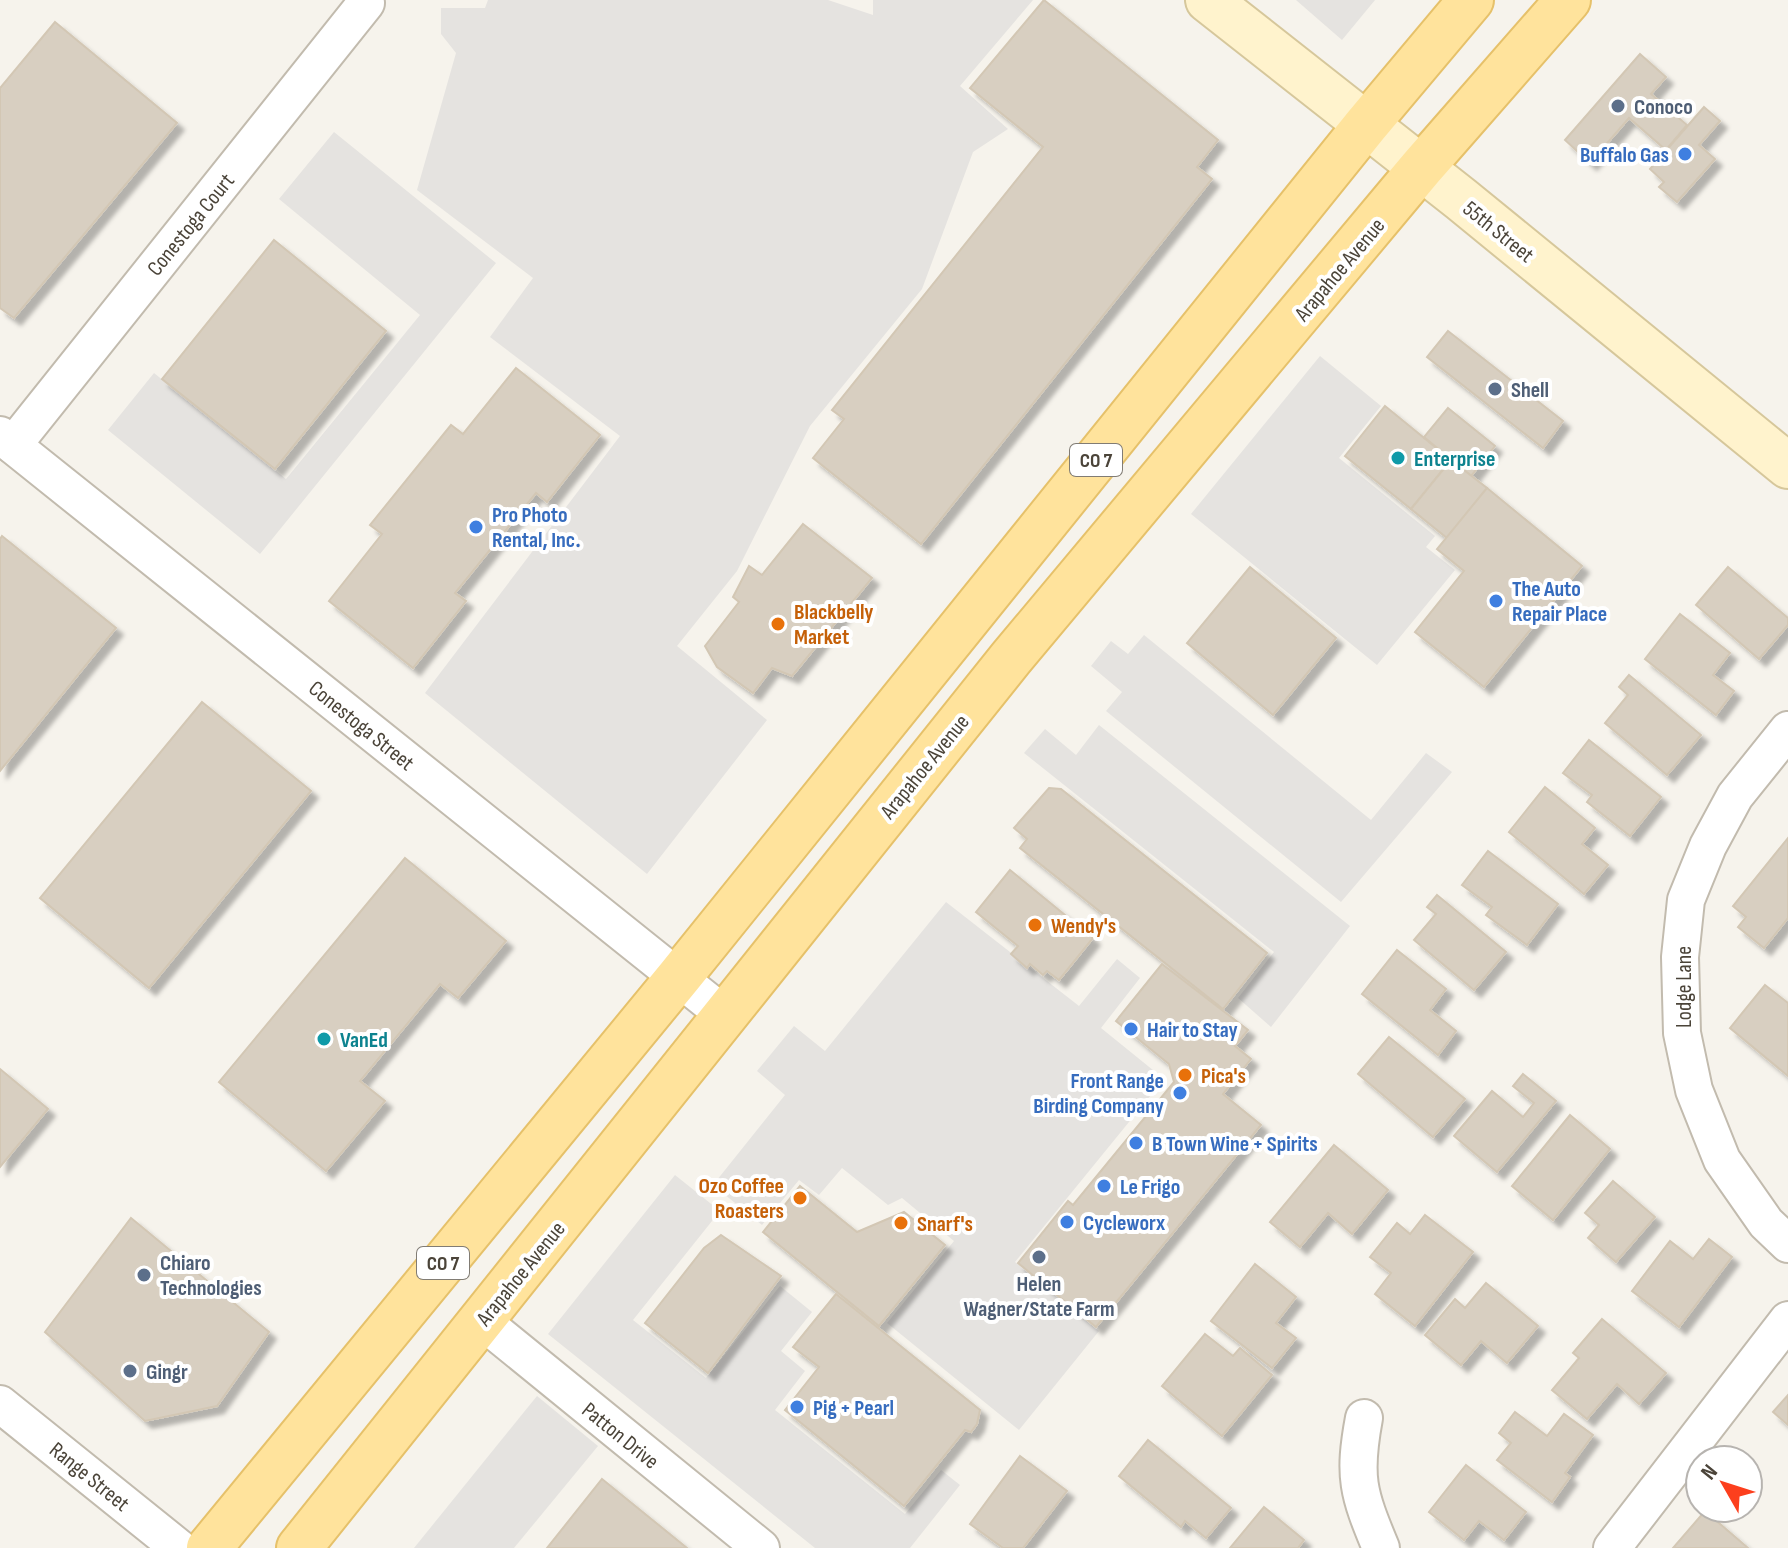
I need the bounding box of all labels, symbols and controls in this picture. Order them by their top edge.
place label: Conoco [1634,94,1693,121]
marker: Conoco [1609,97,1627,115]
place label: Buffalo Gas [1580,142,1669,169]
marker: Buffalo Gas [1676,145,1694,163]
street label: Conestoga Court [142,168,241,282]
street label: 55th Street [1457,195,1539,269]
street label: Arapahoe Avenue [1289,213,1391,328]
place label: Shell [1511,377,1549,404]
marker: Shell [1486,380,1504,398]
road number: CO 7 [1070,444,1122,476]
place label: Enterprise [1414,446,1495,473]
marker: Enterprise [1389,449,1407,467]
place label: Pro Photo Rental, Inc. [492,502,581,554]
marker: Pro Photo Rental, Inc. [467,518,485,536]
place label: The Auto Repair Place [1512,576,1607,628]
marker: The Auto Repair Place [1487,592,1505,610]
place label: Blackbelly Market [794,599,874,651]
marker: Blackbelly Market [769,615,787,633]
street label: Conestoga Street [303,675,420,777]
street label: Arapahoe Avenue [874,709,975,825]
place label: Wendy's [1051,913,1116,940]
marker: Wendy's [1026,916,1044,934]
street label: Lodge Lane [1671,946,1698,1028]
place label: Hair to Stay [1147,1017,1238,1044]
marker: Hair to Stay [1122,1020,1140,1038]
place label: VanEd [340,1027,388,1054]
marker: VanEd [315,1030,333,1048]
place label: Pica's [1201,1063,1246,1090]
marker: Pica's [1176,1066,1194,1084]
place label: Front Range Birding Company [1033,1068,1164,1120]
marker: Front Range Birding Company [1171,1084,1189,1102]
place label: B Town Wine + Spirits [1152,1131,1318,1158]
marker: B Town Wine + Spirits [1127,1134,1145,1152]
place label: Ozo Coffee Roasters [698,1173,784,1225]
place label: Le Frigo [1120,1174,1180,1201]
marker: Le Frigo [1095,1177,1113,1195]
marker: Ozo Coffee Roasters [791,1189,809,1207]
place label: Cycleworx [1083,1210,1165,1237]
place label: Snarf's [917,1211,973,1238]
marker: Cycleworx [1058,1213,1076,1231]
marker: Snarf's [892,1214,910,1232]
street label: Arapahoe Avenue [470,1216,571,1332]
road number: CO 7 [417,1247,469,1279]
marker: Helen Wagner/State Farm [1030,1248,1048,1266]
place label: Chiaro Technologies [160,1250,262,1302]
marker: Chiaro Technologies [135,1266,153,1284]
place label: Helen Wagner/State Farm [963,1271,1115,1323]
place label: Gingr [146,1359,188,1386]
marker: Gingr [121,1362,139,1380]
place label: Pig + Pearl [813,1395,894,1422]
street label: Patton Drive [576,1397,664,1475]
marker: Pig + Pearl [788,1398,806,1416]
street label: Range Street [44,1437,135,1518]
north arrow [1684,1444,1764,1524]
text: N [1695,1459,1724,1485]

